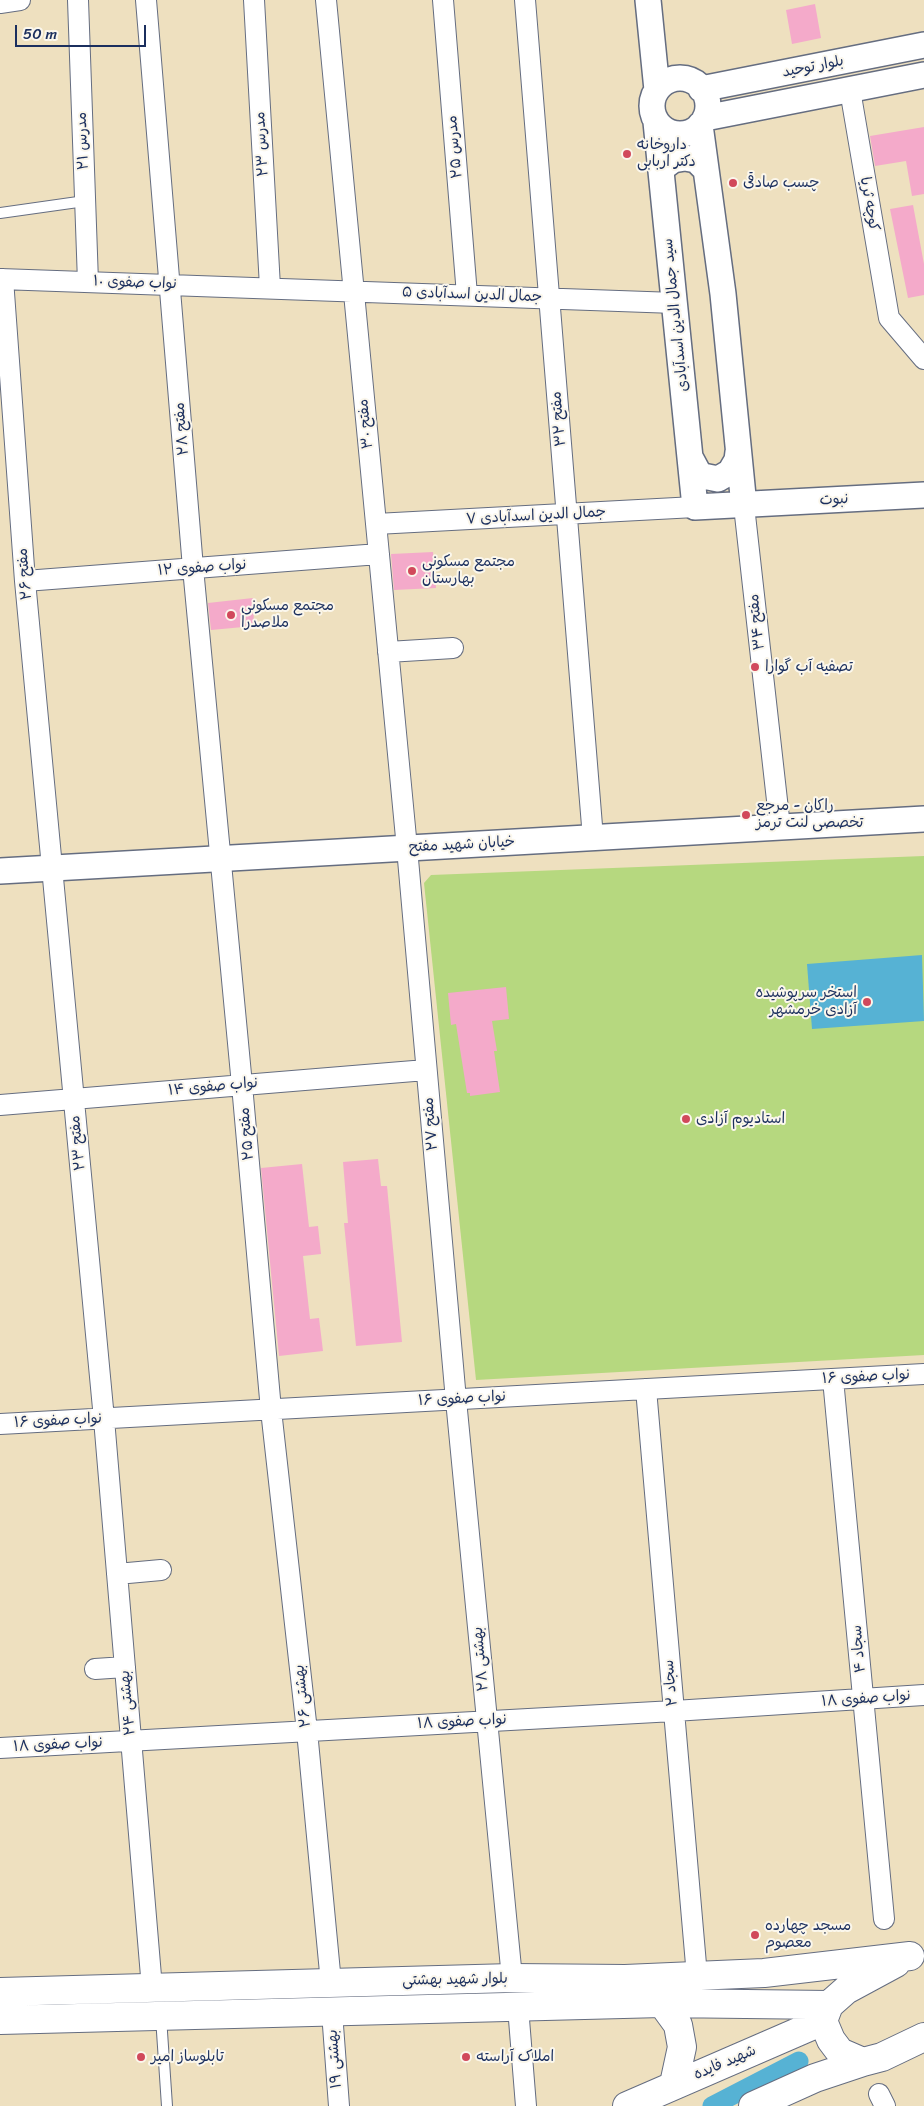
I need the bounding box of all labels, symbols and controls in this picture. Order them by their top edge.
scale bar [18,15,149,47]
text: 50 m [23,21,57,47]
street label: بلوار توحید [781,52,845,82]
street label: مدرس ۲۱ [73,111,93,171]
street label: مدرس ۲۳ [251,111,273,177]
street label: مدرس ۲۵ [443,115,467,179]
place label: داروخانه دکتر اربابی [637,136,696,171]
marker: داروخانه دکتر اربابی [621,148,633,160]
place label: چسب صادقی [743,174,819,192]
street label: کوچه ثریا [855,176,883,232]
marker: چسب صادقی [727,177,739,189]
street label: سید جمال الدین اسدآبادی [659,237,693,393]
street label: نواب صفوی ۱۰ [93,273,177,293]
street label: جمال الدین اسدآبادی ۵ [402,284,542,306]
street label: مفتح ۳۲ [548,391,570,447]
street label: مفتح ۳۰ [354,398,378,450]
street label: مفتح ۲۸ [171,402,193,456]
street label: نبوت [819,490,849,510]
street label: جمال الدین اسدآبادی ۷ [465,503,607,529]
street label: مفتح ۲۶ [14,547,36,601]
place label: مجتمع مسکونی بهارستان [422,553,515,588]
street label: نواب صفوی ۱۲ [157,556,247,580]
marker: مجتمع مسکونی بهارستان [406,565,418,577]
street label: مفتح ۳۴ [745,593,769,651]
place label: مجتمع مسکونی ملاصدرا [241,597,334,632]
marker: مجتمع مسکونی ملاصدرا [225,609,237,621]
place label: تصفیه آب گوارا [765,658,853,676]
marker: تصفیه آب گوارا [749,661,761,673]
place label: راکان - مرجع تخصصی لنت ترمز [756,797,863,832]
marker: راکان - مرجع تخصصی لنت ترمز [740,809,752,821]
street label: خیابان شهید مفتح [408,833,516,857]
place label: استخر سرپوشیده آزادی خرمشهر [755,984,857,1019]
marker: استخر سرپوشیده آزادی خرمشهر [861,996,873,1008]
street label: نواب صفوی ۱۴ [167,1074,259,1100]
street label: مفتح ۲۷ [420,1096,442,1152]
street label: مفتح ۲۵ [236,1107,258,1161]
place label: استادیوم آزادی [696,1110,785,1128]
marker: استادیوم آزادی [680,1113,692,1125]
street label: مفتح ۲۳ [66,1115,90,1171]
street label: نواب صفوی ۱۶ [822,1366,910,1388]
street label: نواب صفوی ۱۶ [418,1388,506,1410]
street label: نواب صفوی ۱۶ [14,1410,102,1432]
street label: سجاد ۴ [848,1624,870,1674]
street label: بهشتی ۲۸ [469,1626,493,1692]
street label: سجاد ۲ [660,1659,682,1707]
street label: بهشتی ۲۶ [291,1664,315,1728]
street label: بهشتی ۲۴ [116,1670,140,1736]
street label: نواب صفوی ۱۸ [821,1687,911,1711]
street label: نواب صفوی ۱۸ [417,1711,507,1733]
street label: نواب صفوی ۱۸ [13,1734,103,1756]
place label: مسجد چهارده معصوم [765,1917,851,1952]
marker: مسجد چهارده معصوم [749,1929,761,1941]
street label: بلوار شهید بهشتی [402,1970,508,1990]
street label: بهشتی ۱۹ [324,2029,346,2089]
street label: شهید فایده [691,2042,759,2084]
place label: تابلوساز امیر [151,2048,224,2066]
place label: املاک آراسته [476,2048,554,2066]
marker: تابلوساز امیر [135,2051,147,2063]
marker: املاک آراسته [460,2051,472,2063]

